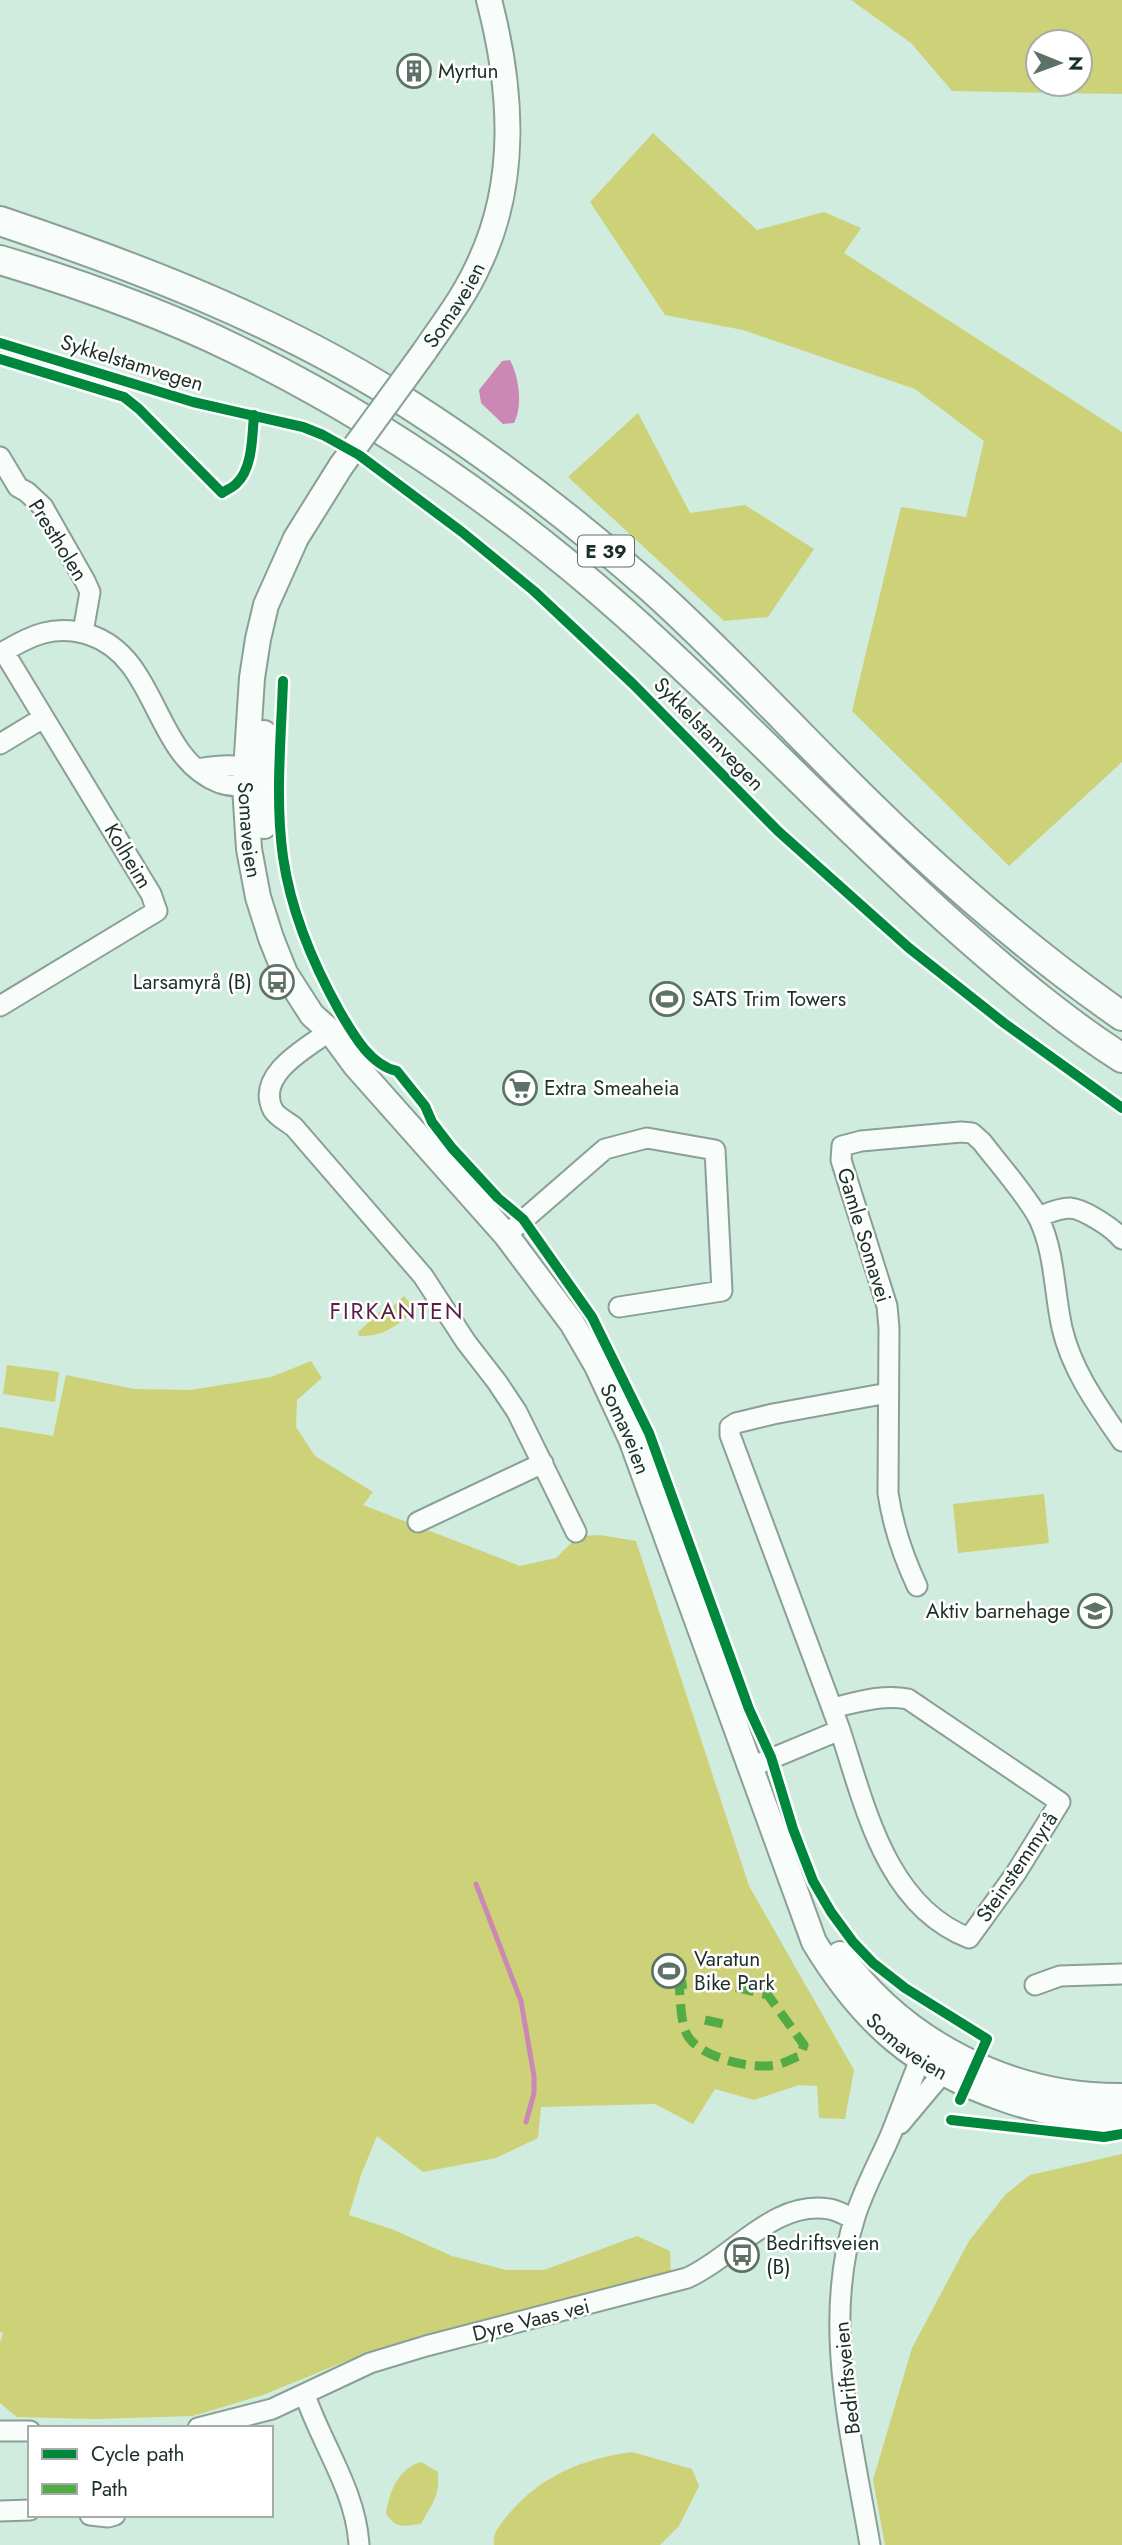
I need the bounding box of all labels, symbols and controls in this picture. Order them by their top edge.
north arrow [1024,28,1094,98]
building icon: Myrtun [395,52,433,90]
place label: Myrtun [438,56,499,86]
text: N [1062,56,1089,71]
street label: Somaveien [416,257,493,354]
street label: Sykkelstamvegen [57,327,207,399]
street label: Prestholen [21,493,95,587]
road number: E 39 [578,536,634,566]
street label: Sykkelstamvegen [647,670,771,798]
street label: Somaveien [230,781,269,880]
street label: Kolheim [97,818,159,894]
bus stop icon: Larsamyrå (B) [258,963,296,1001]
place label: Larsamyrå (B) [133,967,252,997]
sports icon: SATS Trim Towers [648,980,686,1018]
place label: SATS Trim Towers [692,984,846,1014]
supermarket icon: Extra Smeaheia [501,1069,539,1107]
place label: Extra Smeaheia [544,1073,679,1103]
street label: Gamle Somavei [829,1164,899,1306]
district label: FIRKANTEN [329,1294,465,1328]
street label: Somaveien [592,1379,658,1479]
school or university icon: Aktiv barnehage [1076,1592,1114,1630]
place label: Aktiv barnehage [926,1596,1070,1626]
street label: Steinstemmyrå [969,1806,1065,1928]
place label: Varatun Bike Park [694,1944,775,1998]
sports icon: Varatun Bike Park [650,1952,688,1990]
street label: Somaveien [859,2006,953,2088]
place label: Bedriftsveien (B) [766,2228,880,2282]
bus stop icon: Bedriftsveien (B) [723,2236,761,2274]
street label: Dyre Vaas vei [469,2291,593,2349]
street label: Bedriftsveien [826,2320,868,2436]
legend [28,2426,273,2517]
text: Cycle path [91,2439,184,2469]
text: Path [91,2474,128,2504]

